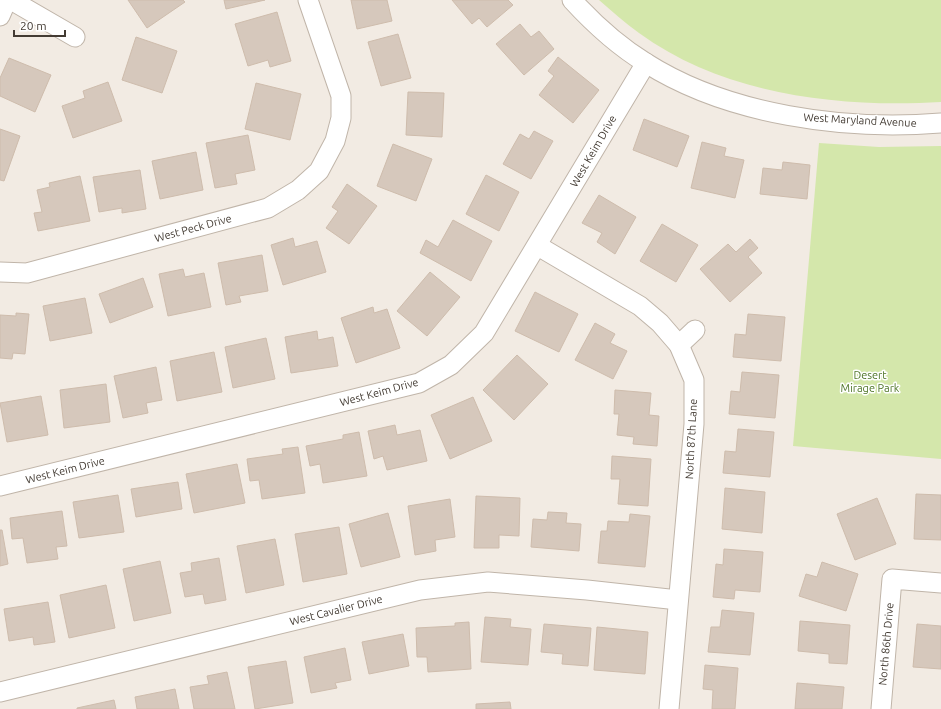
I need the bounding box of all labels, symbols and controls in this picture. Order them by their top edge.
scale bar [14,12,65,38]
text: 20 m [20,19,47,32]
street label: West Maryland Avenue [803,111,917,129]
street label: West Keim Drive [568,113,618,189]
street label: West Peck Drive [153,212,233,244]
park label: Desert Mirage Park [841,369,900,394]
street label: West Keim Drive [338,376,420,408]
street label: North 87th Lane [683,398,699,480]
street label: West Keim Drive [24,454,106,486]
street label: West Cavalier Drive [288,593,384,627]
street label: North 86th Drive [876,602,896,686]

